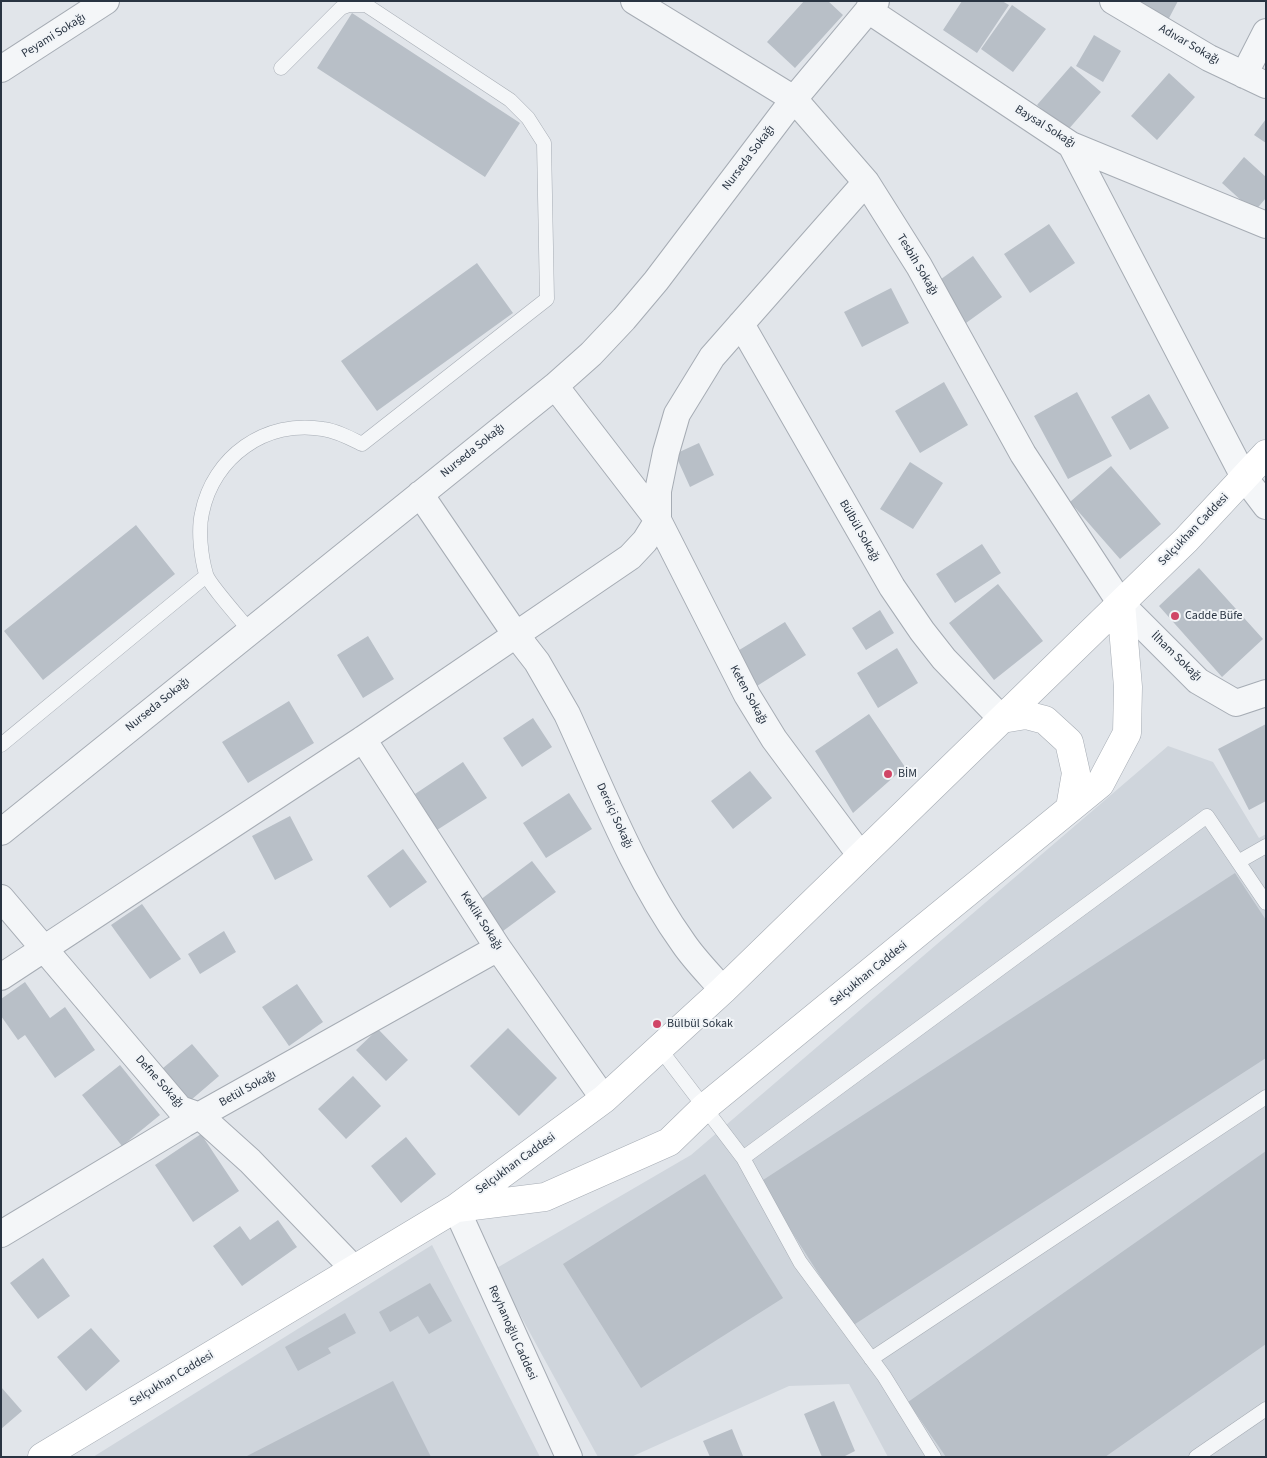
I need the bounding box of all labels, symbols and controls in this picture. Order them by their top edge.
street label: Peyami Sokağı [19,11,89,61]
street label: Adıvar Sokağı [1156,22,1222,68]
street label: Baysal Sokağı [1012,103,1078,151]
street label: Nurseda Sokağı [720,122,778,194]
street label: Tesbih Sokağı [893,232,941,298]
street label: Nurseda Sokağı [438,421,508,481]
street label: Selçukhan Caddesi [1156,491,1232,569]
street label: Bülbül Sokağı [835,497,883,565]
place label: Cadde Büfe [1185,609,1242,623]
marker: Cadde Büfe [1169,610,1181,622]
street label: İlham Sokağı [1148,629,1204,685]
street label: Keten Sokağı [726,663,770,727]
street label: Nurseda Sokağı [123,675,193,735]
place label: BİM [898,767,917,781]
marker: BİM [882,768,894,780]
street label: Dereiçi Sokağı [592,781,636,851]
street label: Keklik Sokağı [457,889,505,953]
street label: Selçukhan Caddesi [828,938,910,1010]
place label: Bülbül Sokak [667,1017,733,1031]
marker: Bülbül Sokak [651,1018,663,1030]
street label: Defne Sokağı [132,1053,186,1111]
street label: Betül Sokağı [217,1067,279,1111]
street label: Selçukhan Caddesi [473,1130,559,1198]
street label: Reyhanoğlu Caddesi [485,1283,539,1383]
street label: Selçukhan Caddesi [128,1348,216,1410]

